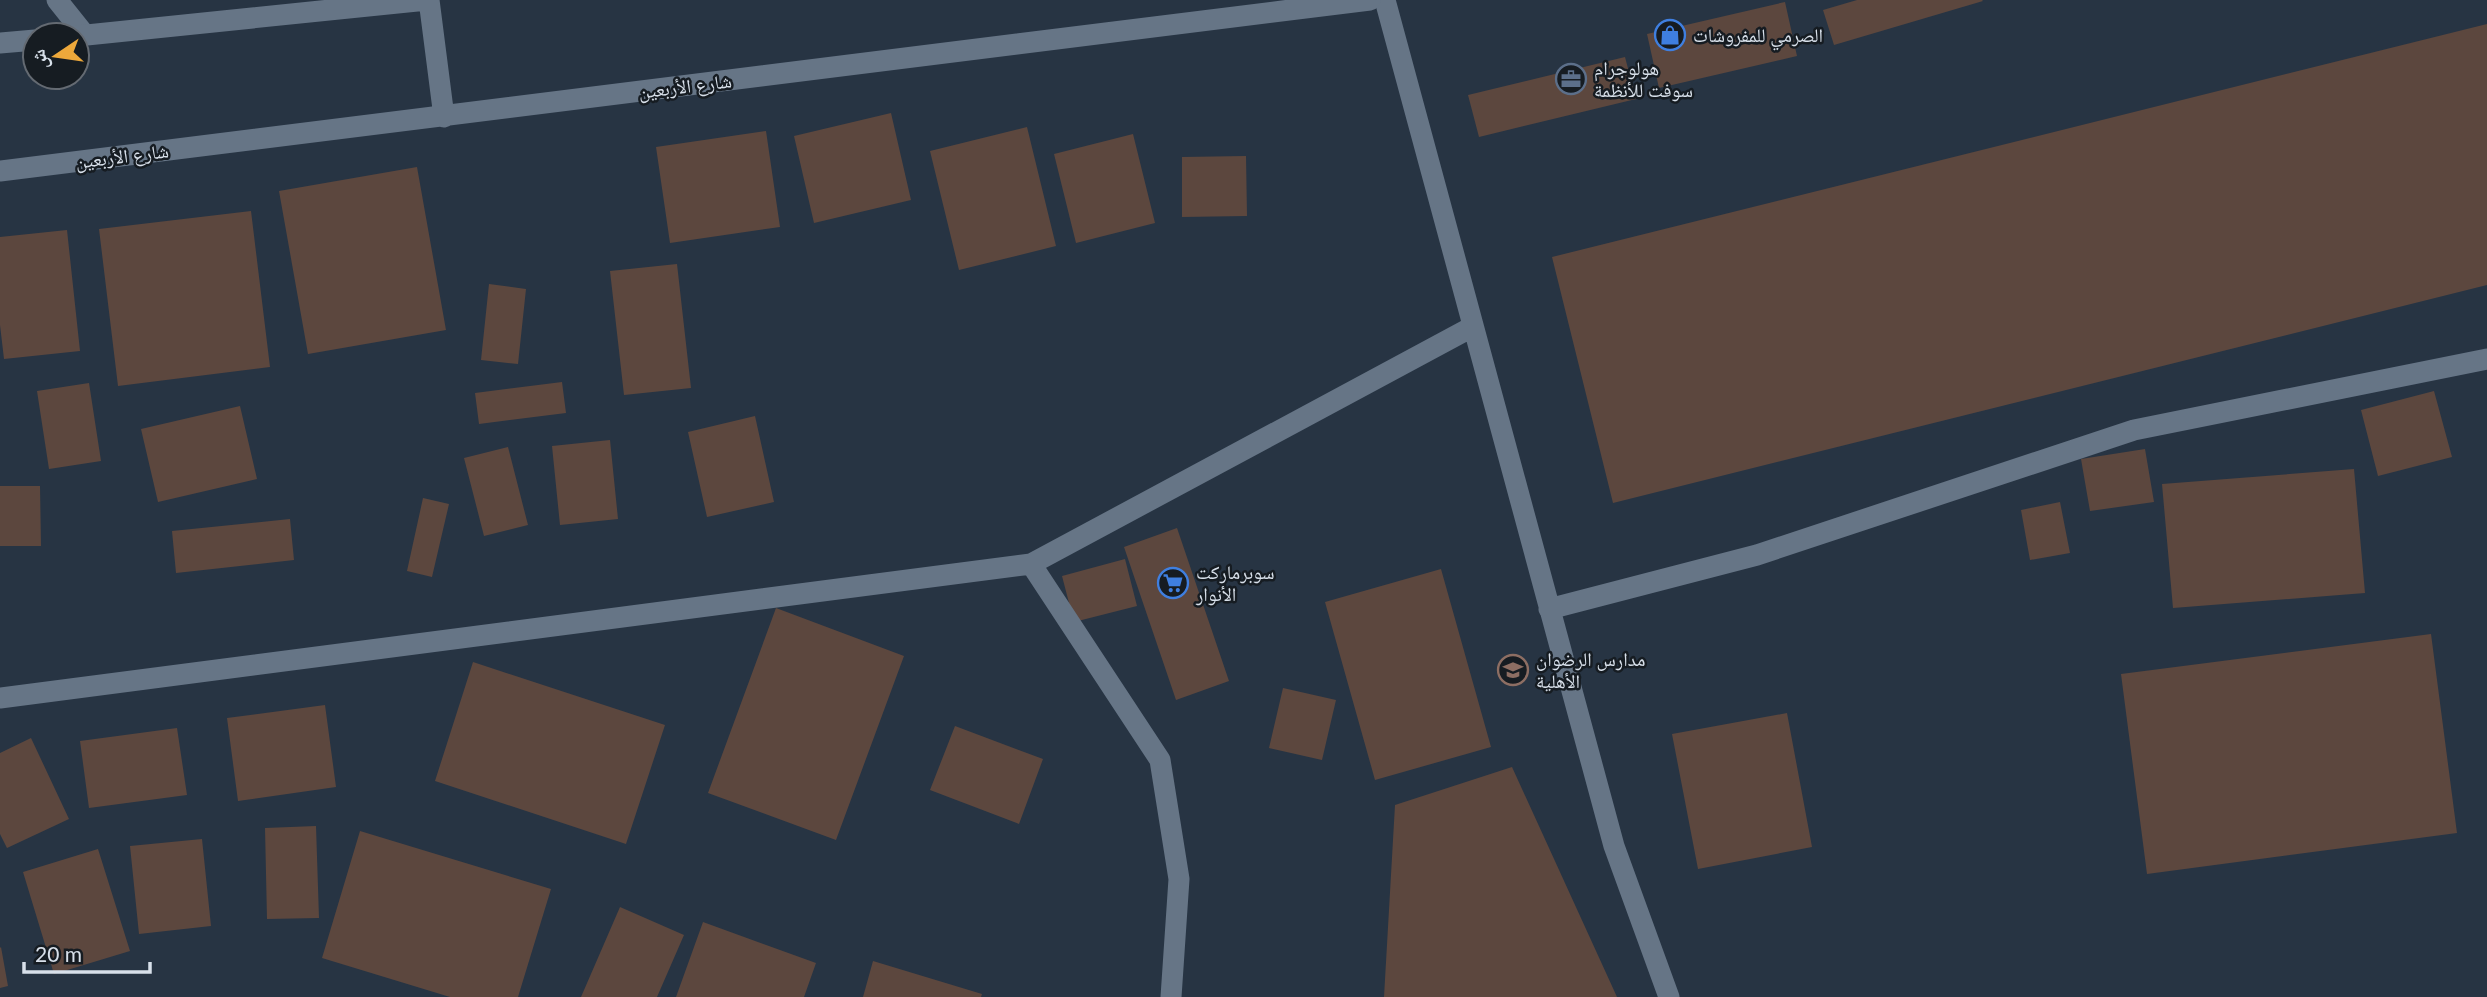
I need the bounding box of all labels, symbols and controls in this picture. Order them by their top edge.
shop icon: الصرمي للمفروشات [1653,18,1687,52]
north arrow [21,21,91,91]
place label: الصرمي للمفروشات [1693,23,1823,51]
text: ش [25,47,53,72]
place label: هولوجرام سوفت للأنظمة [1594,56,1693,102]
office icon: هولوجرام سوفت للأنظمة [1554,62,1588,96]
street label: شارع الأربعين [637,68,733,104]
street label: شارع الأربعين [74,138,170,174]
place label: سوبرماركت الأنوار [1195,560,1275,606]
supermarket icon: سوبرماركت الأنوار [1156,566,1190,600]
place label: مدارس الرضوان الأهلية [1536,647,1645,692]
school or university icon: مدارس الرضوان الأهلية [1496,653,1530,687]
scale bar [24,930,150,974]
text: 20 m [35,941,82,966]

